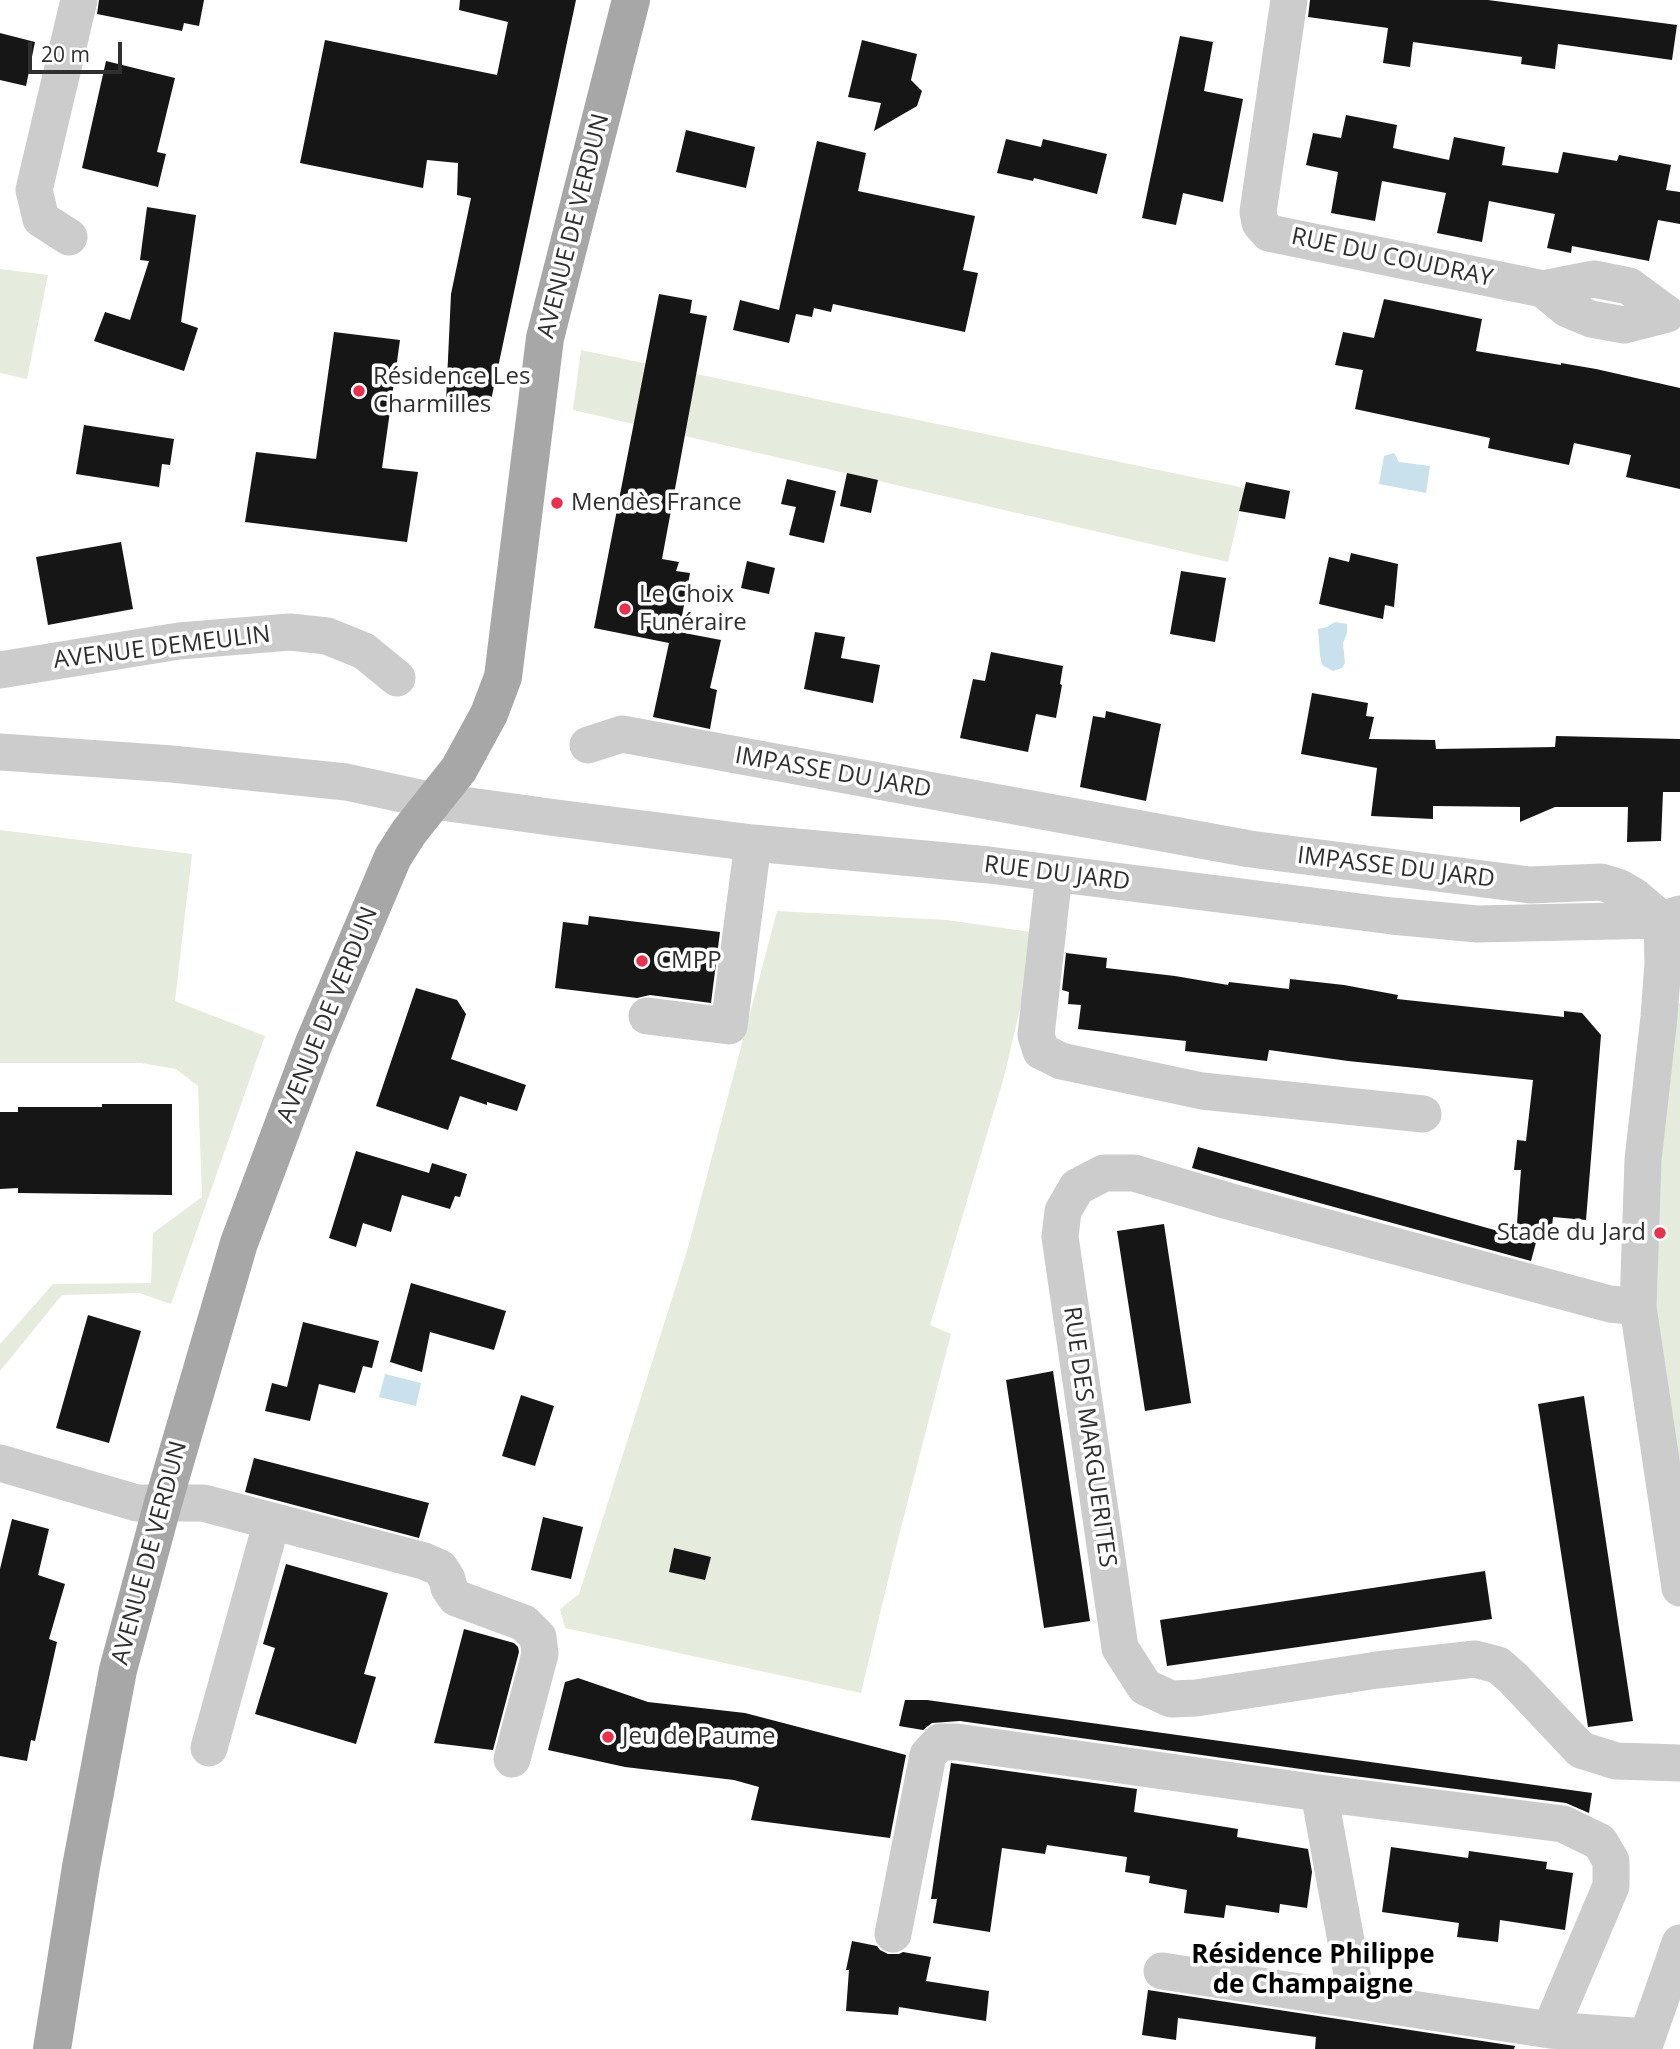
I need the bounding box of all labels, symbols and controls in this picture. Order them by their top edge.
scale bar [32,28,126,72]
text: 20 m [41,40,90,68]
street label: AVENUE DE VERDUN [532,111,616,341]
street label: RUE DU COUDRAY [1289,223,1495,293]
place label: Résidence Les Charmilles [373,363,530,419]
marker: Résidence Les Charmilles [351,383,367,399]
place label: Mendès France [571,489,742,517]
marker: Mendès France [549,495,565,511]
place label: Le Choix Funéraire [639,581,747,637]
marker: Le Choix Funéraire [617,601,633,617]
street label: AVENUE DEMEULIN [52,620,272,676]
street label: IMPASSE DU JARD [733,742,933,804]
street label: IMPASSE DU JARD [1296,842,1496,894]
street label: RUE DU JARD [982,851,1132,897]
street label: AVENUE DE VERDUN [271,903,385,1127]
place label: CMPP [656,947,722,975]
marker: CMPP [634,953,650,969]
place label: Stade du Jard [1497,1219,1646,1247]
marker: Stade du Jard [1652,1225,1668,1241]
street label: RUE DES MARGUERITES [1056,1305,1122,1569]
street label: AVENUE DE VERDUN [106,1438,194,1668]
place label: Jeu de Paume [622,1723,775,1751]
marker: Jeu de Paume [600,1729,616,1745]
district label: Résidence Philippe de Champaigne [1191,1940,1435,2002]

